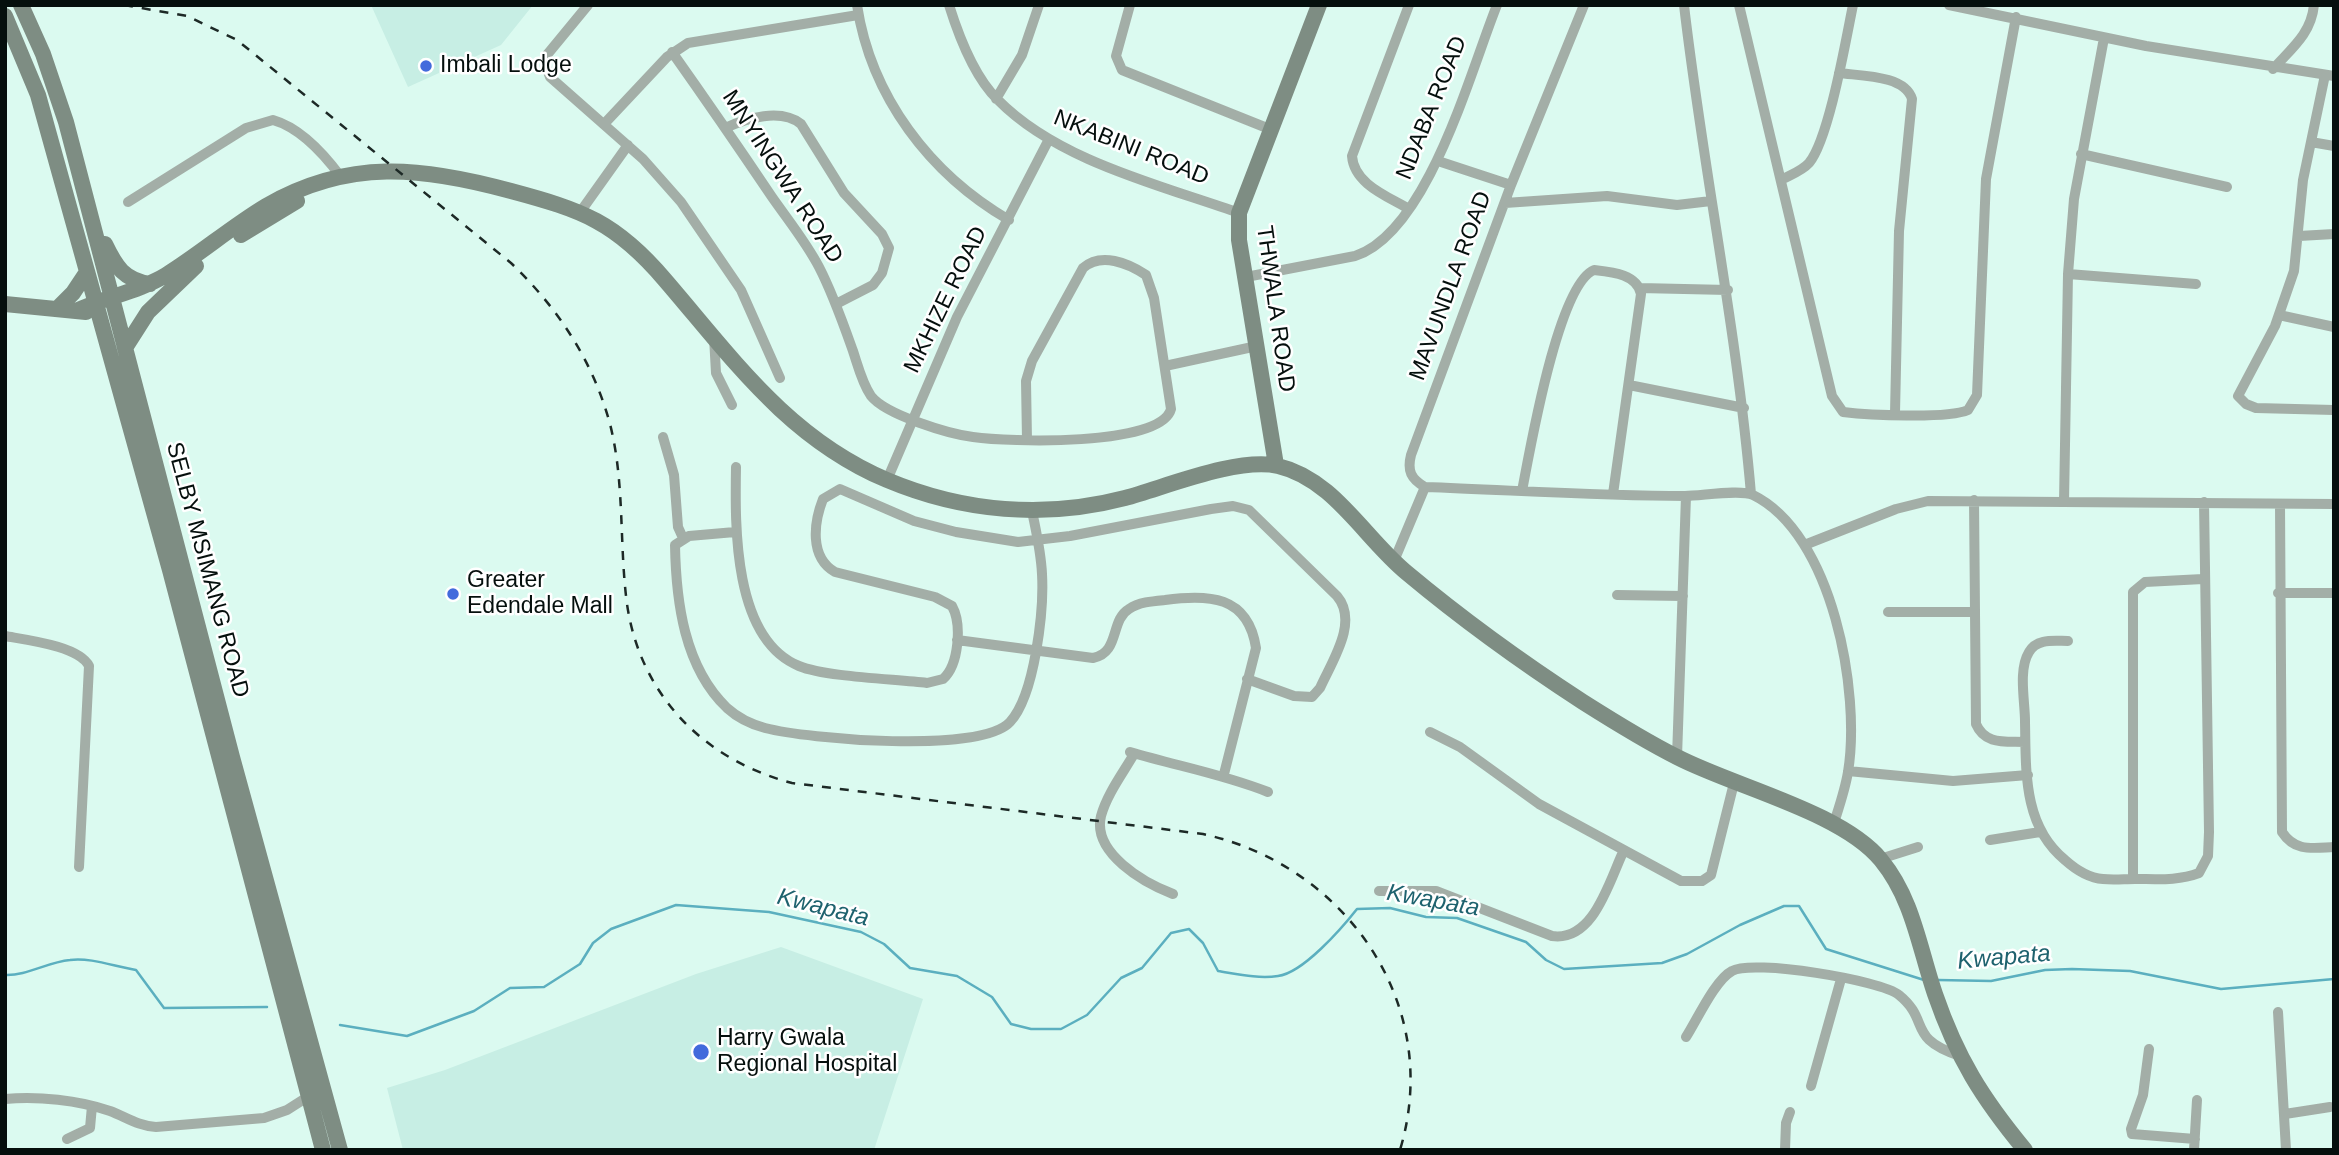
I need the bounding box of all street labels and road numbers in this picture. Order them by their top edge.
street label: NDABA ROAD [1391,32,1473,184]
street label: MNYINGWA ROAD [716,85,848,269]
street label: NKABINI ROAD [1049,104,1213,192]
street label: MAVUNDLA ROAD [1404,188,1498,384]
street label: MKHIZE ROAD [899,222,993,378]
street label: THWALA ROAD [1250,224,1300,394]
street label: SELBY MSIMANG ROAD [160,439,254,701]

